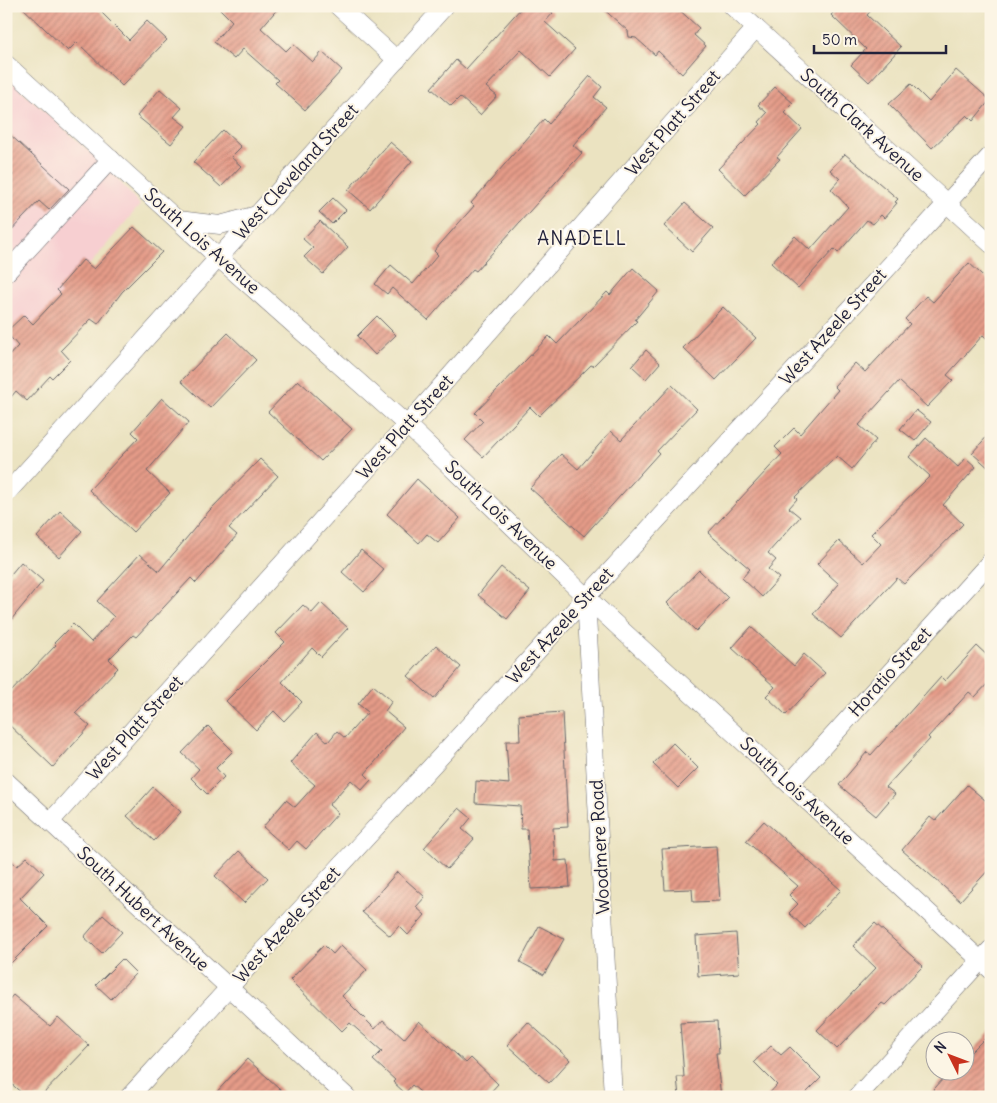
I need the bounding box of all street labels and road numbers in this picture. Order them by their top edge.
street label: South Clark Avenue [796,63,929,186]
street label: West Platt Street [620,65,725,181]
street label: West Cleveland Street [228,99,363,245]
street label: South Lois Avenue [140,183,265,299]
street label: West Azeele Street [774,264,891,390]
street label: West Platt Street [351,369,458,484]
street label: South Lois Avenue [440,455,563,574]
street label: West Azeele Street [501,563,618,689]
street label: Horatio Street [843,622,936,721]
street label: West Platt Street [81,670,188,785]
street label: South Lois Avenue [735,732,859,849]
street label: Woodmere Road [584,779,615,915]
street label: South Hubert Avenue [72,841,214,976]
street label: West Azeele Street [228,862,345,988]

